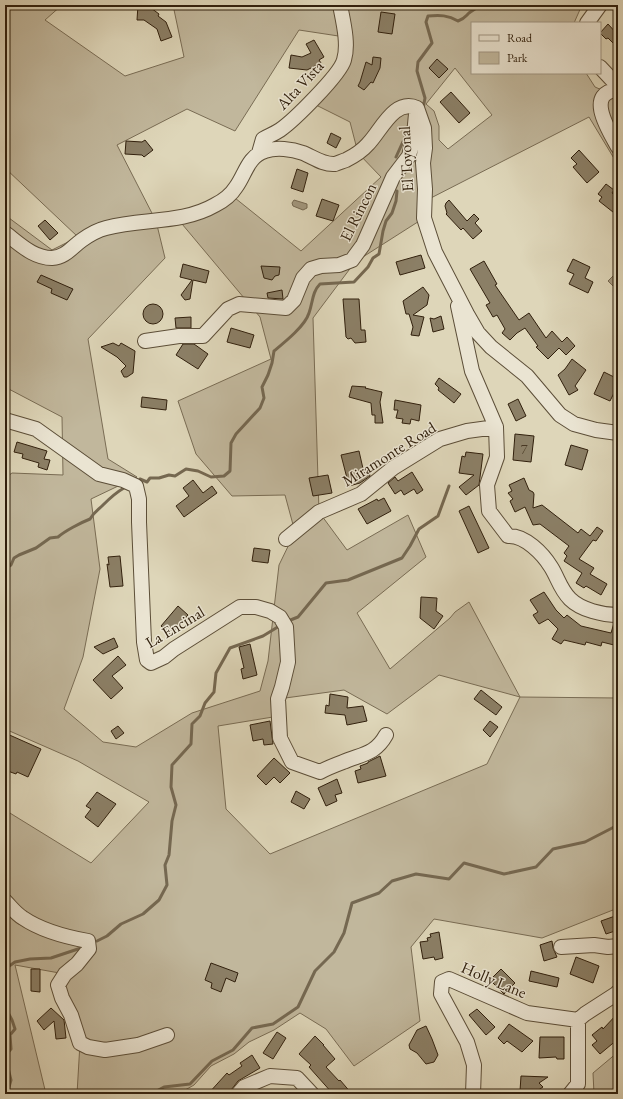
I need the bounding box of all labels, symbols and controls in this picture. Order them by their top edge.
legend [471,22,601,74]
text: Road [507,30,533,46]
text: Park [507,50,528,66]
street label: Alta Vista [271,55,329,115]
street label: El Toyonal [394,125,418,192]
street label: El Rincon [335,179,381,245]
street label: Miramonte Road [338,416,441,491]
house number: 7 [521,440,528,458]
street label: La Encinal [142,601,209,653]
street label: Holly Lane [458,957,530,1003]

